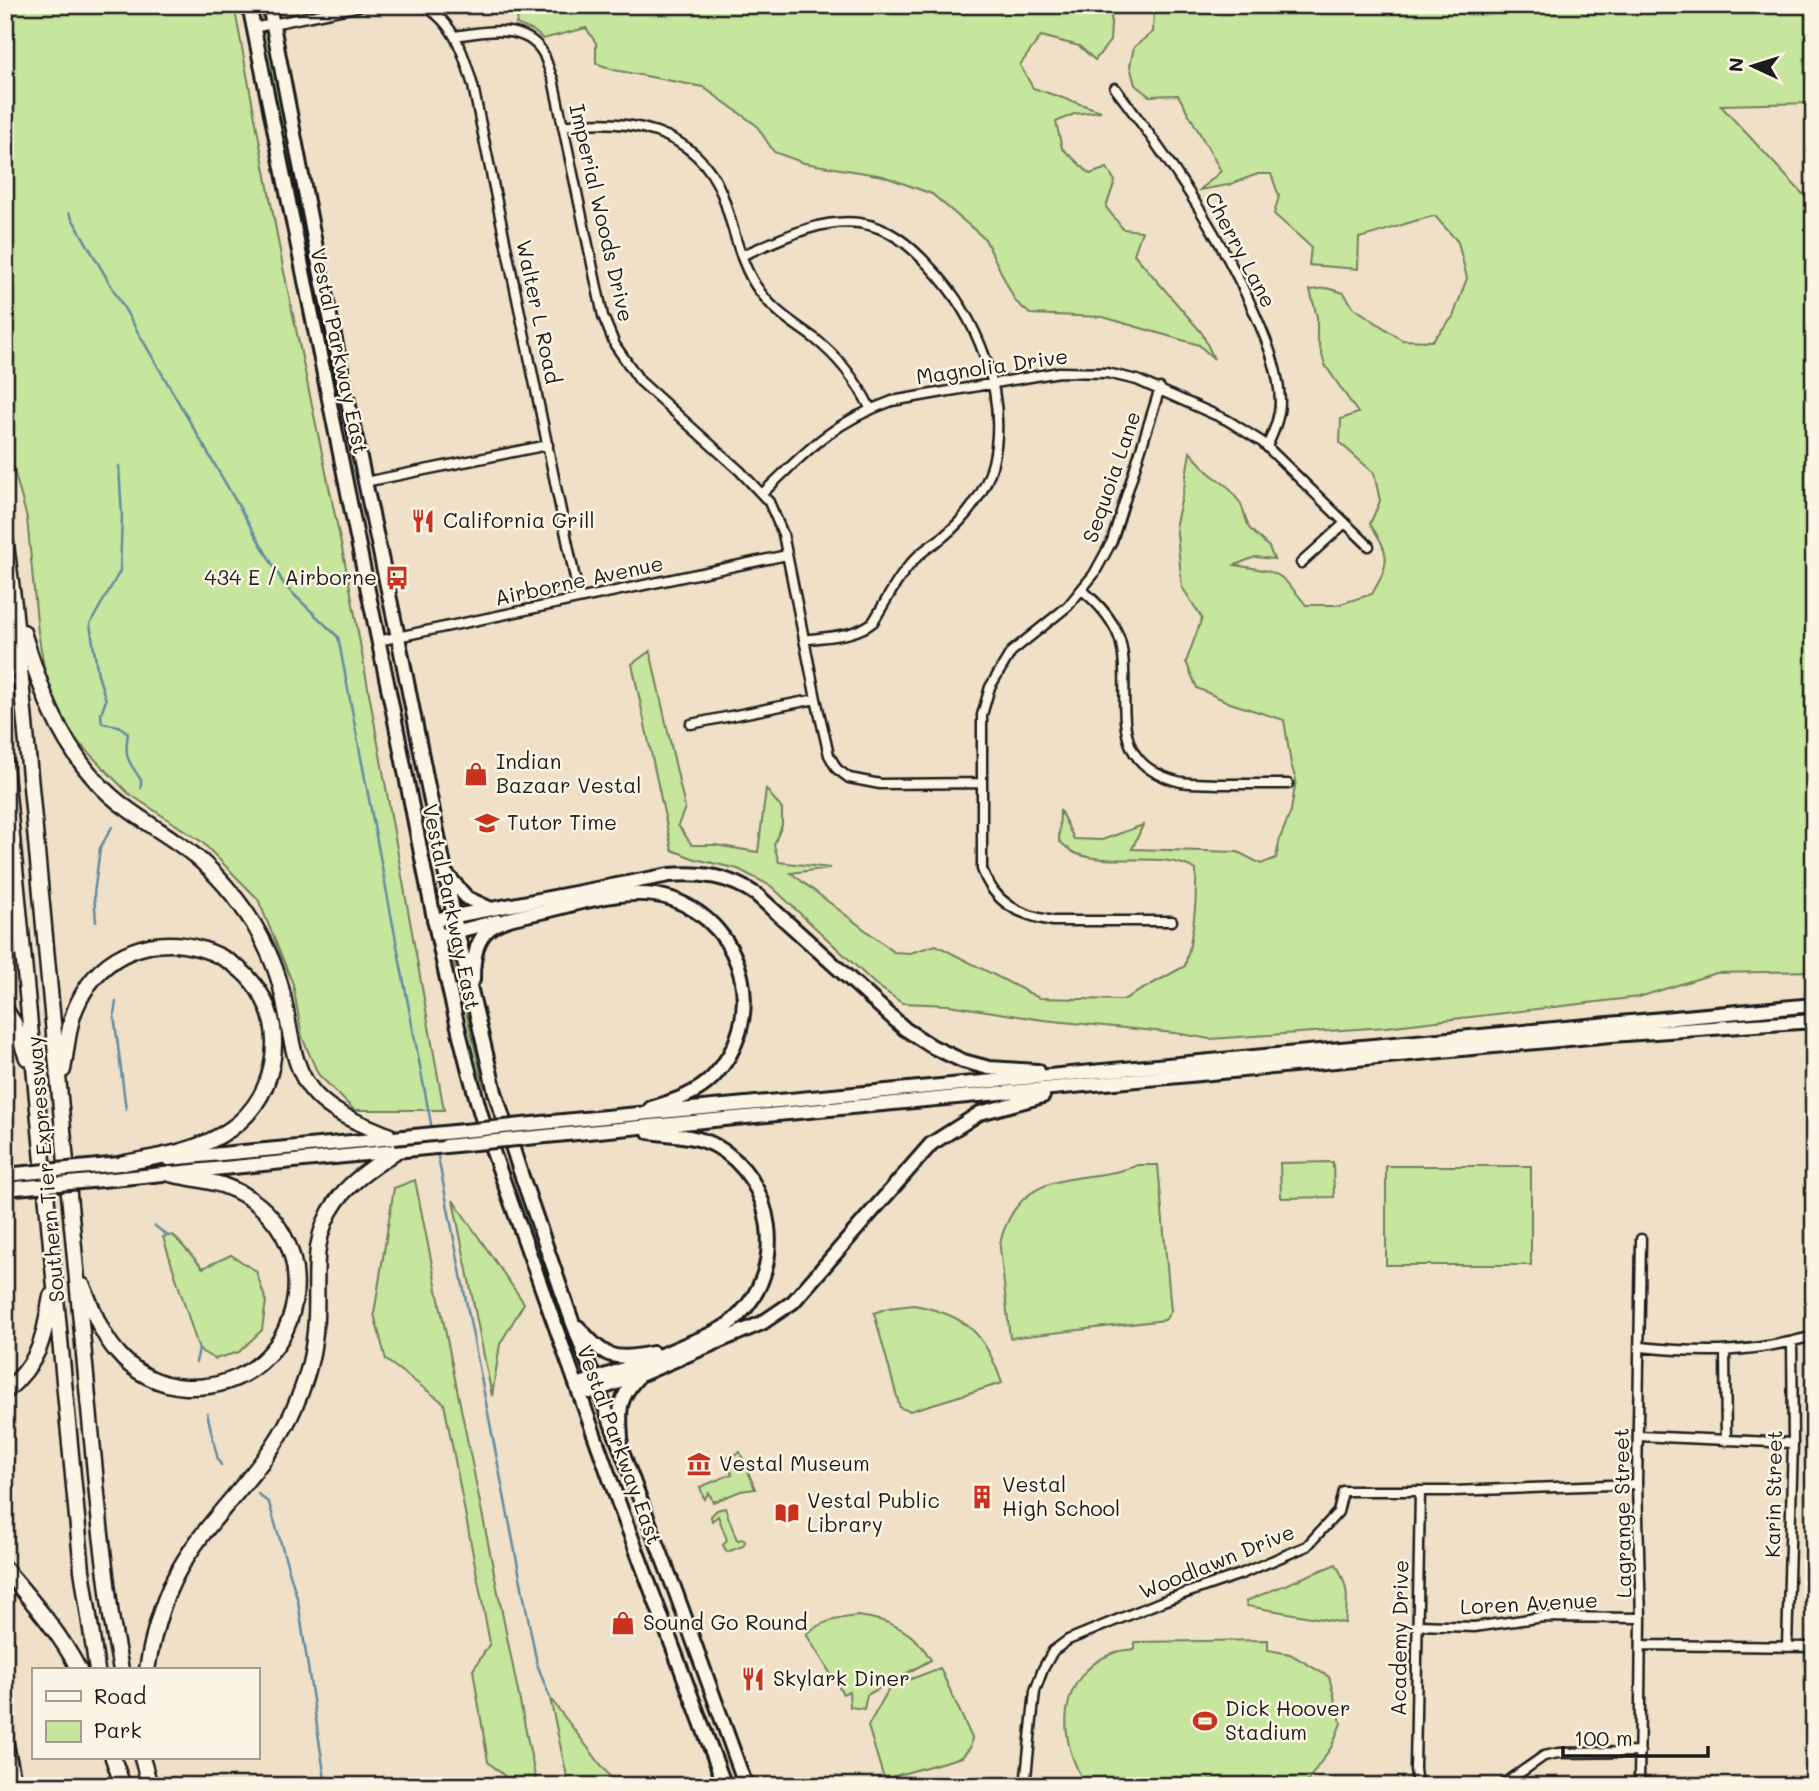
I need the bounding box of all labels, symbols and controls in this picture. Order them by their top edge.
north arrow [1717,32,1787,102]
text: N [1723,57,1749,73]
street label: Imperial Woods Drive [564,101,641,324]
street label: Cherry Lane [1200,187,1283,312]
street label: Walter L Road [511,237,568,386]
street label: Vestal Parkway East [305,245,376,456]
street label: Magnolia Drive [914,341,1069,390]
street label: Sequoia Lane [1075,407,1146,546]
place label: California Grill [443,506,595,533]
restaurant icon: California Grill [409,507,437,535]
street label: Airborne Avenue [492,548,666,611]
place label: 434 E / Airborne [204,563,377,590]
bus stop icon: 434 E / Airborne [383,564,411,592]
place label: Indian Bazaar Vestal [496,747,642,798]
shop icon: Indian Bazaar Vestal [462,760,490,788]
street label: Vestal Parkway East [417,801,488,1012]
place label: Tutor Time [507,808,617,835]
school or university icon: Tutor Time [473,809,501,837]
street label: Southern Tier Expressway [19,1035,70,1303]
street label: Vestal Parkway East [572,1341,669,1548]
street label: Lagrange Street [1607,1428,1636,1598]
street label: Karin Street [1758,1430,1787,1558]
place label: Vestal Museum [719,1449,870,1476]
museum icon: Vestal Museum [685,1450,713,1478]
place label: Vestal High School [1002,1470,1120,1521]
building icon: Vestal High School [968,1483,996,1511]
place label: Vestal Public Library [807,1486,940,1537]
library icon: Vestal Public Library [773,1499,801,1527]
street label: Woodlawn Drive [1135,1517,1298,1604]
street label: Academy Drive [1384,1560,1413,1716]
street label: Loren Avenue [1459,1585,1599,1620]
place label: Sound Go Round [643,1608,808,1635]
shop icon: Sound Go Round [609,1609,637,1637]
place label: Skylark Diner [773,1664,910,1691]
restaurant icon: Skylark Diner [739,1665,767,1693]
legend [32,1668,259,1760]
text: Road [94,1682,146,1709]
place label: Dick Hoover Stadium [1225,1694,1351,1745]
sports icon: Dick Hoover Stadium [1191,1707,1219,1735]
scale bar [1563,1714,1709,1758]
text: Park [94,1716,142,1743]
text: 100 m [1574,1724,1633,1751]

